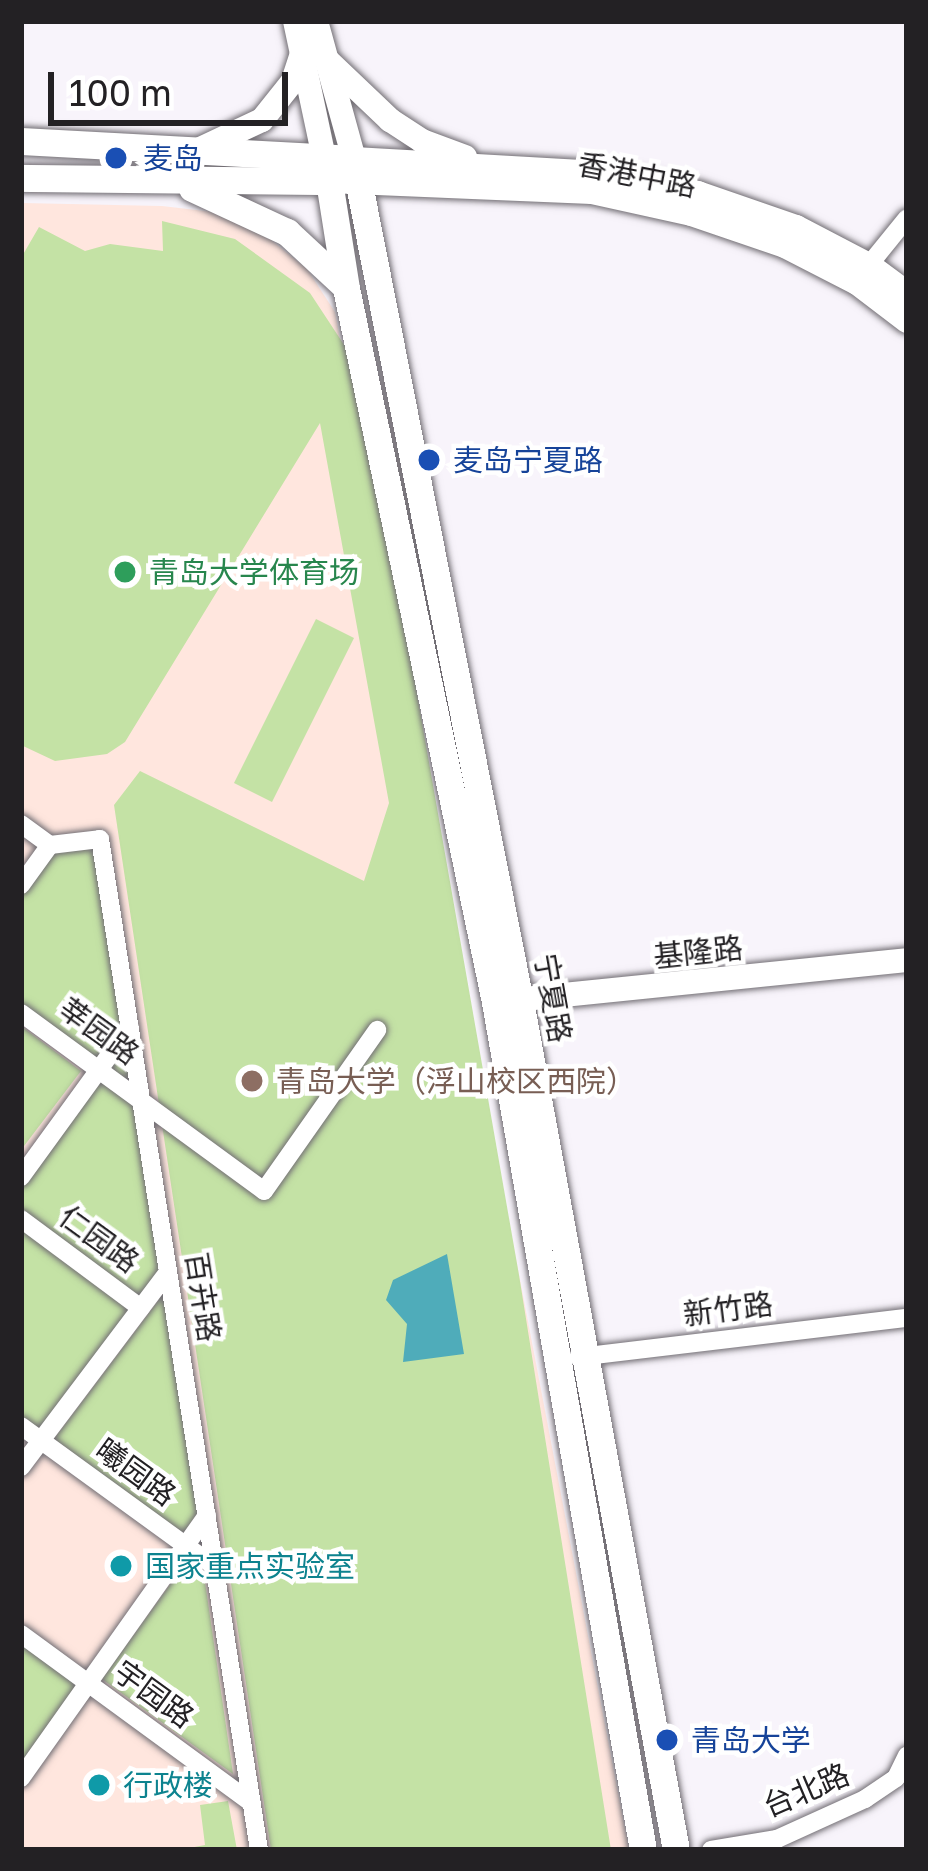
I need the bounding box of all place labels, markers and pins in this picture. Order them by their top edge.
place label: 麦岛 [143,140,203,176]
marker: 麦岛 [100,142,132,174]
place label: 麦岛宁夏路 [453,442,603,478]
marker: 麦岛宁夏路 [416,447,442,473]
place label: 青岛大学体育场 [149,554,359,590]
marker: 青岛大学体育场 [112,559,138,585]
place label: 青岛大学（浮山校区西院） [276,1063,636,1099]
marker: 青岛大学（浮山校区西院） [239,1068,265,1094]
place label: 国家重点实验室 [145,1548,355,1584]
marker: 国家重点实验室 [108,1553,134,1579]
place label: 青岛大学 [691,1722,811,1758]
marker: 青岛大学 [654,1727,680,1753]
place label: 行政楼 [123,1767,213,1803]
marker: 行政楼 [86,1772,112,1798]

